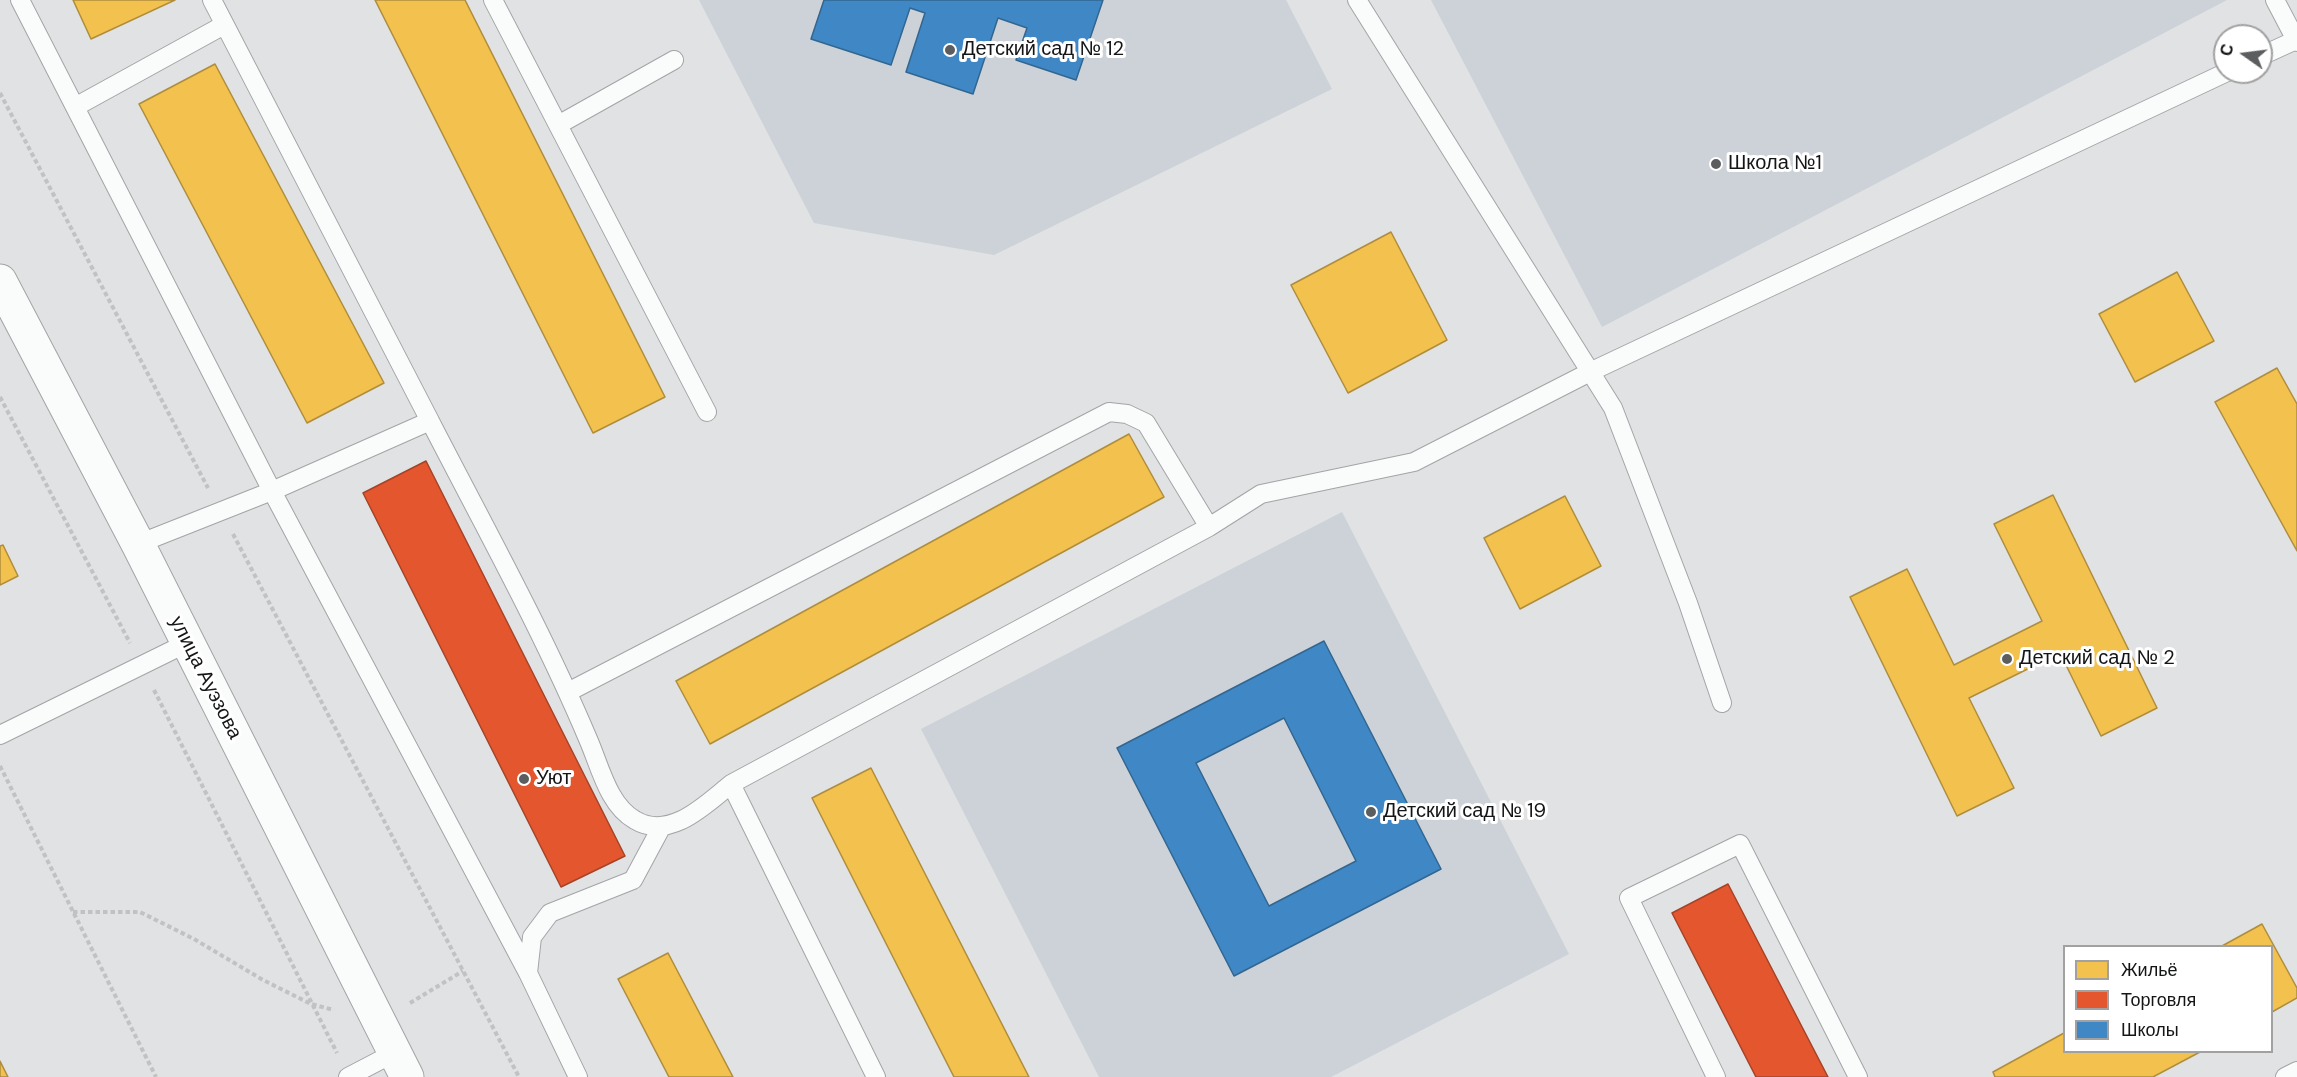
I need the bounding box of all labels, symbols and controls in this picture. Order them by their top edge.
north arrow [2213,24,2273,84]
place label: Детский сад № 12 [962,38,1124,62]
text: С [2215,42,2239,58]
marker: Детский сад № 12 [943,43,957,57]
place label: Школа №1 [1728,152,1822,176]
marker: Школа №1 [1709,157,1723,171]
street label: улица Ауэзова [164,613,246,743]
place label: Детский сад № 2 [2019,647,2175,671]
marker: Детский сад № 2 [2000,652,2014,666]
place label: Уют [536,767,572,791]
marker: Уют [517,772,531,786]
place label: Детский сад № 19 [1383,800,1546,824]
marker: Детский сад № 19 [1364,805,1378,819]
legend [2063,945,2273,1053]
text: Жильё [2121,958,2178,982]
text: Торговля [2121,988,2196,1012]
text: Школы [2121,1018,2179,1042]

